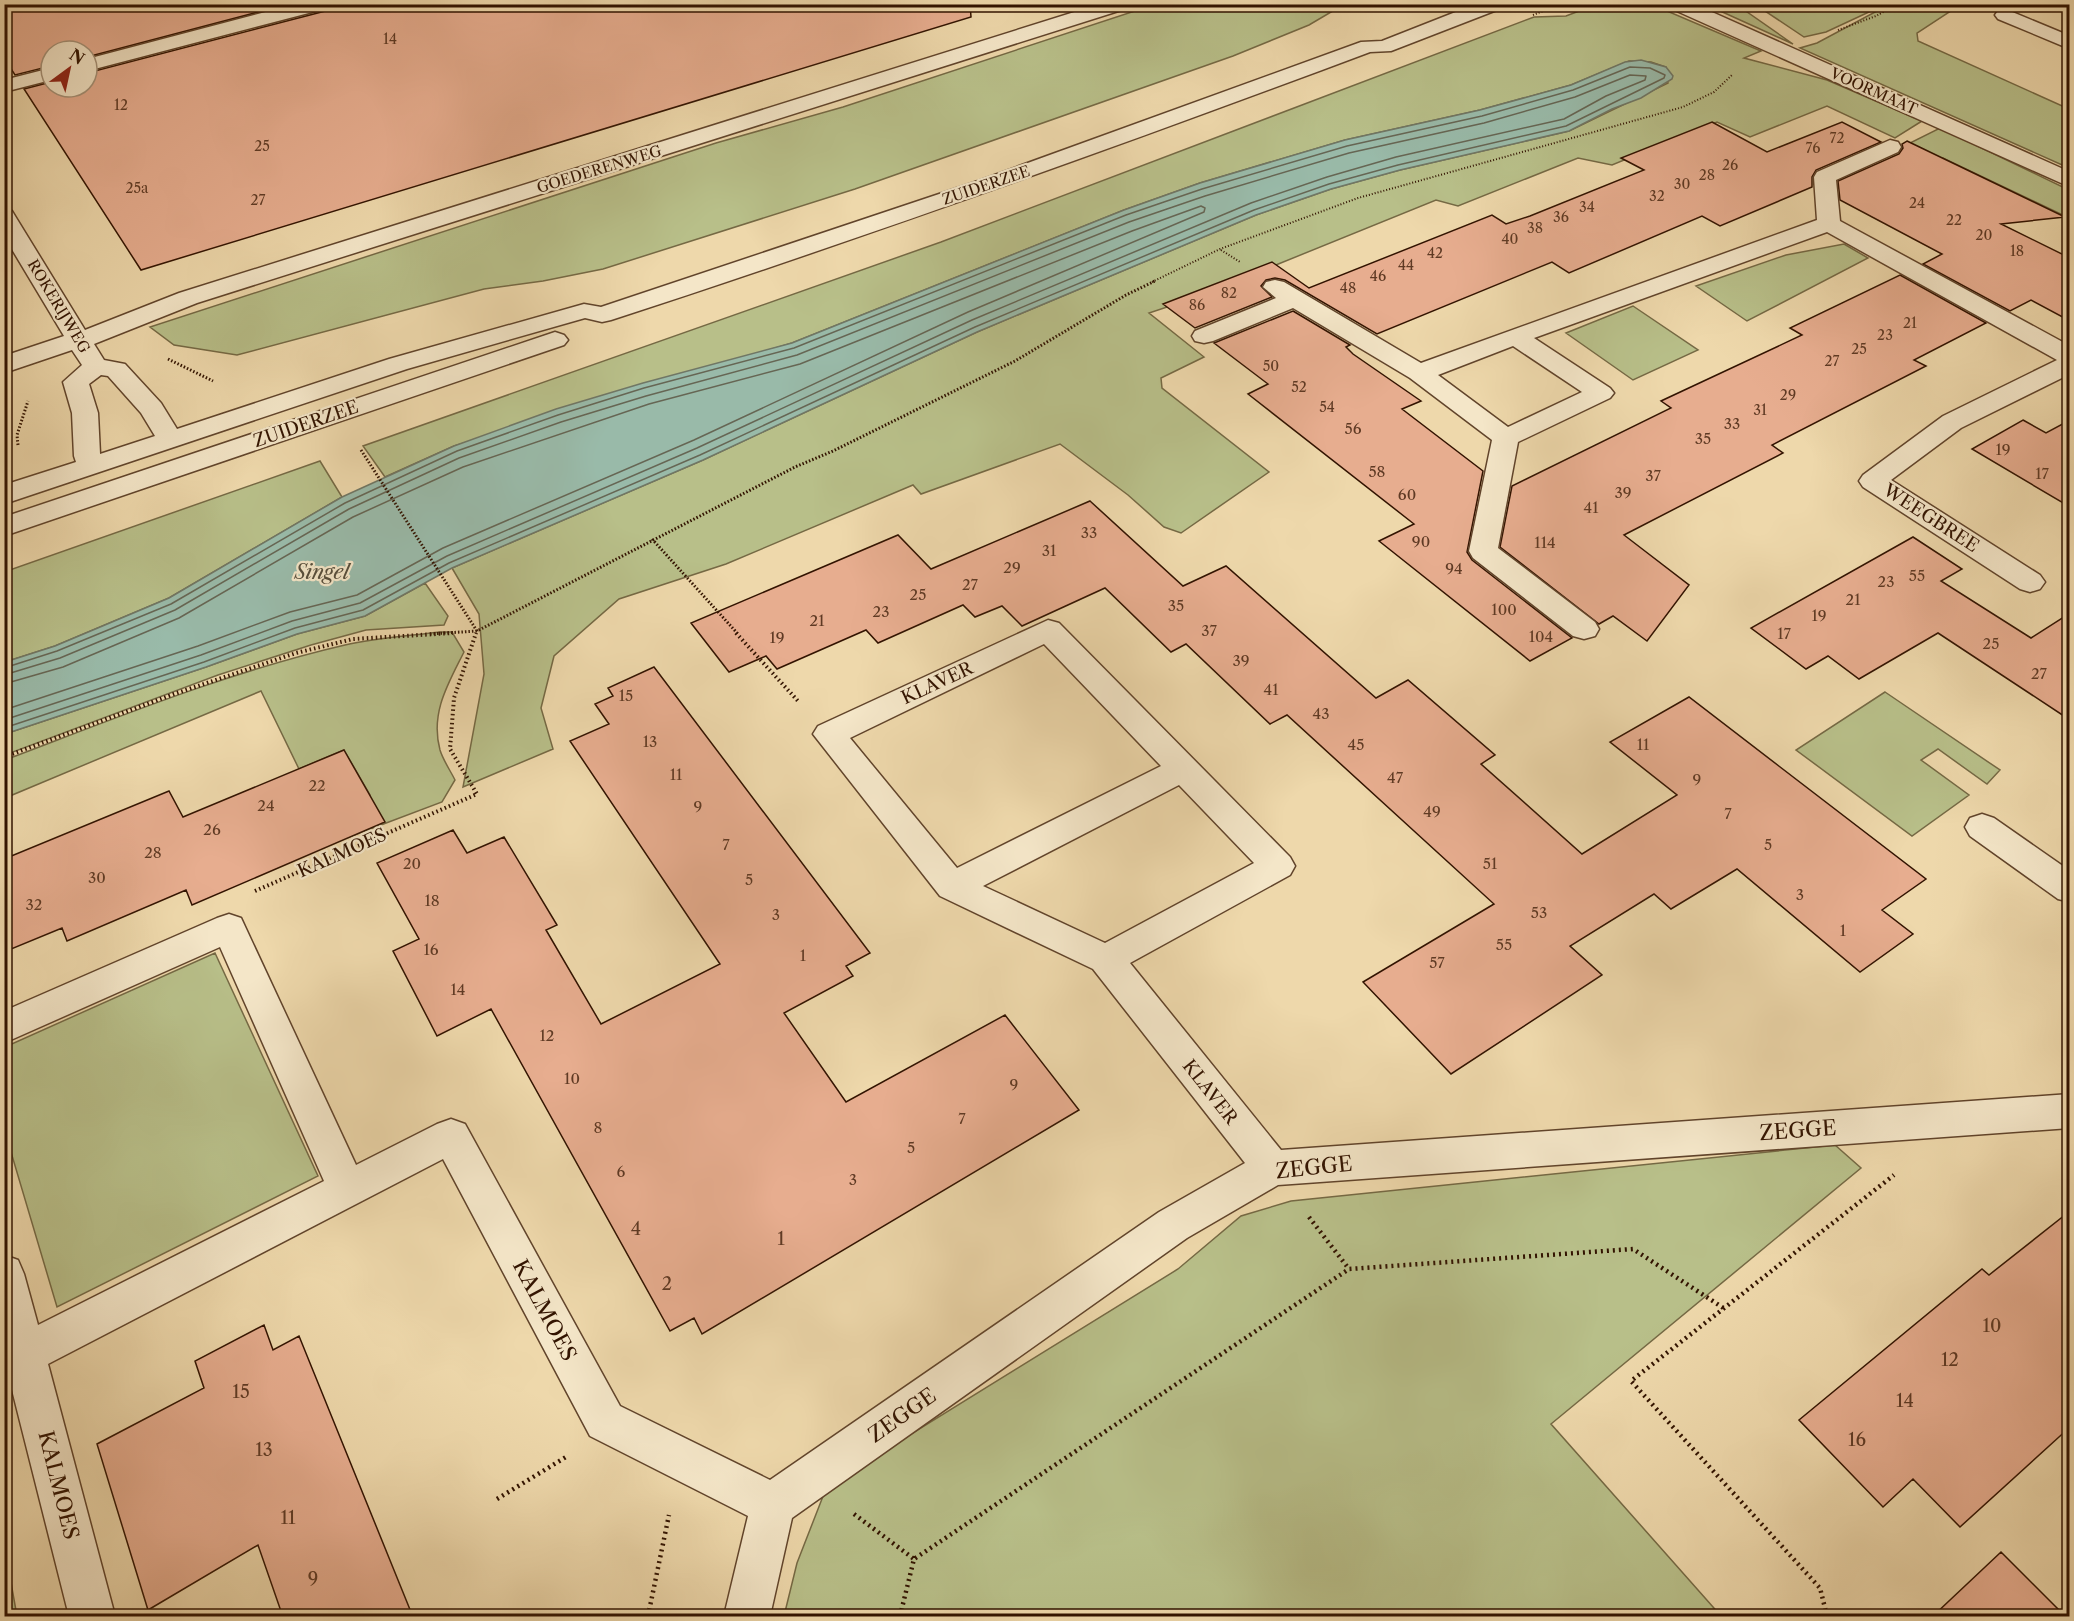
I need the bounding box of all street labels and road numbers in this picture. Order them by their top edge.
street label: VOORMAAT [1826,63,1921,119]
street label: GOEDERENWEG [534,141,664,197]
street label: ZUIDERZEE [940,161,1032,209]
street label: ROKERIJWEG [24,256,94,356]
street label: ZUIDERZEE [251,396,361,452]
street label: WEEGBREE [1878,478,1983,557]
street label: KLAVER [898,657,977,709]
street label: KALMOES [294,824,390,882]
street label: KLAVER [1178,1055,1243,1129]
street label: ZEGGE [1759,1115,1837,1145]
street label: ZEGGE [1274,1151,1354,1183]
street label: KALMOES [508,1255,582,1365]
street label: ZEGGE [863,1383,941,1447]
street label: KALMOES [33,1428,85,1542]

